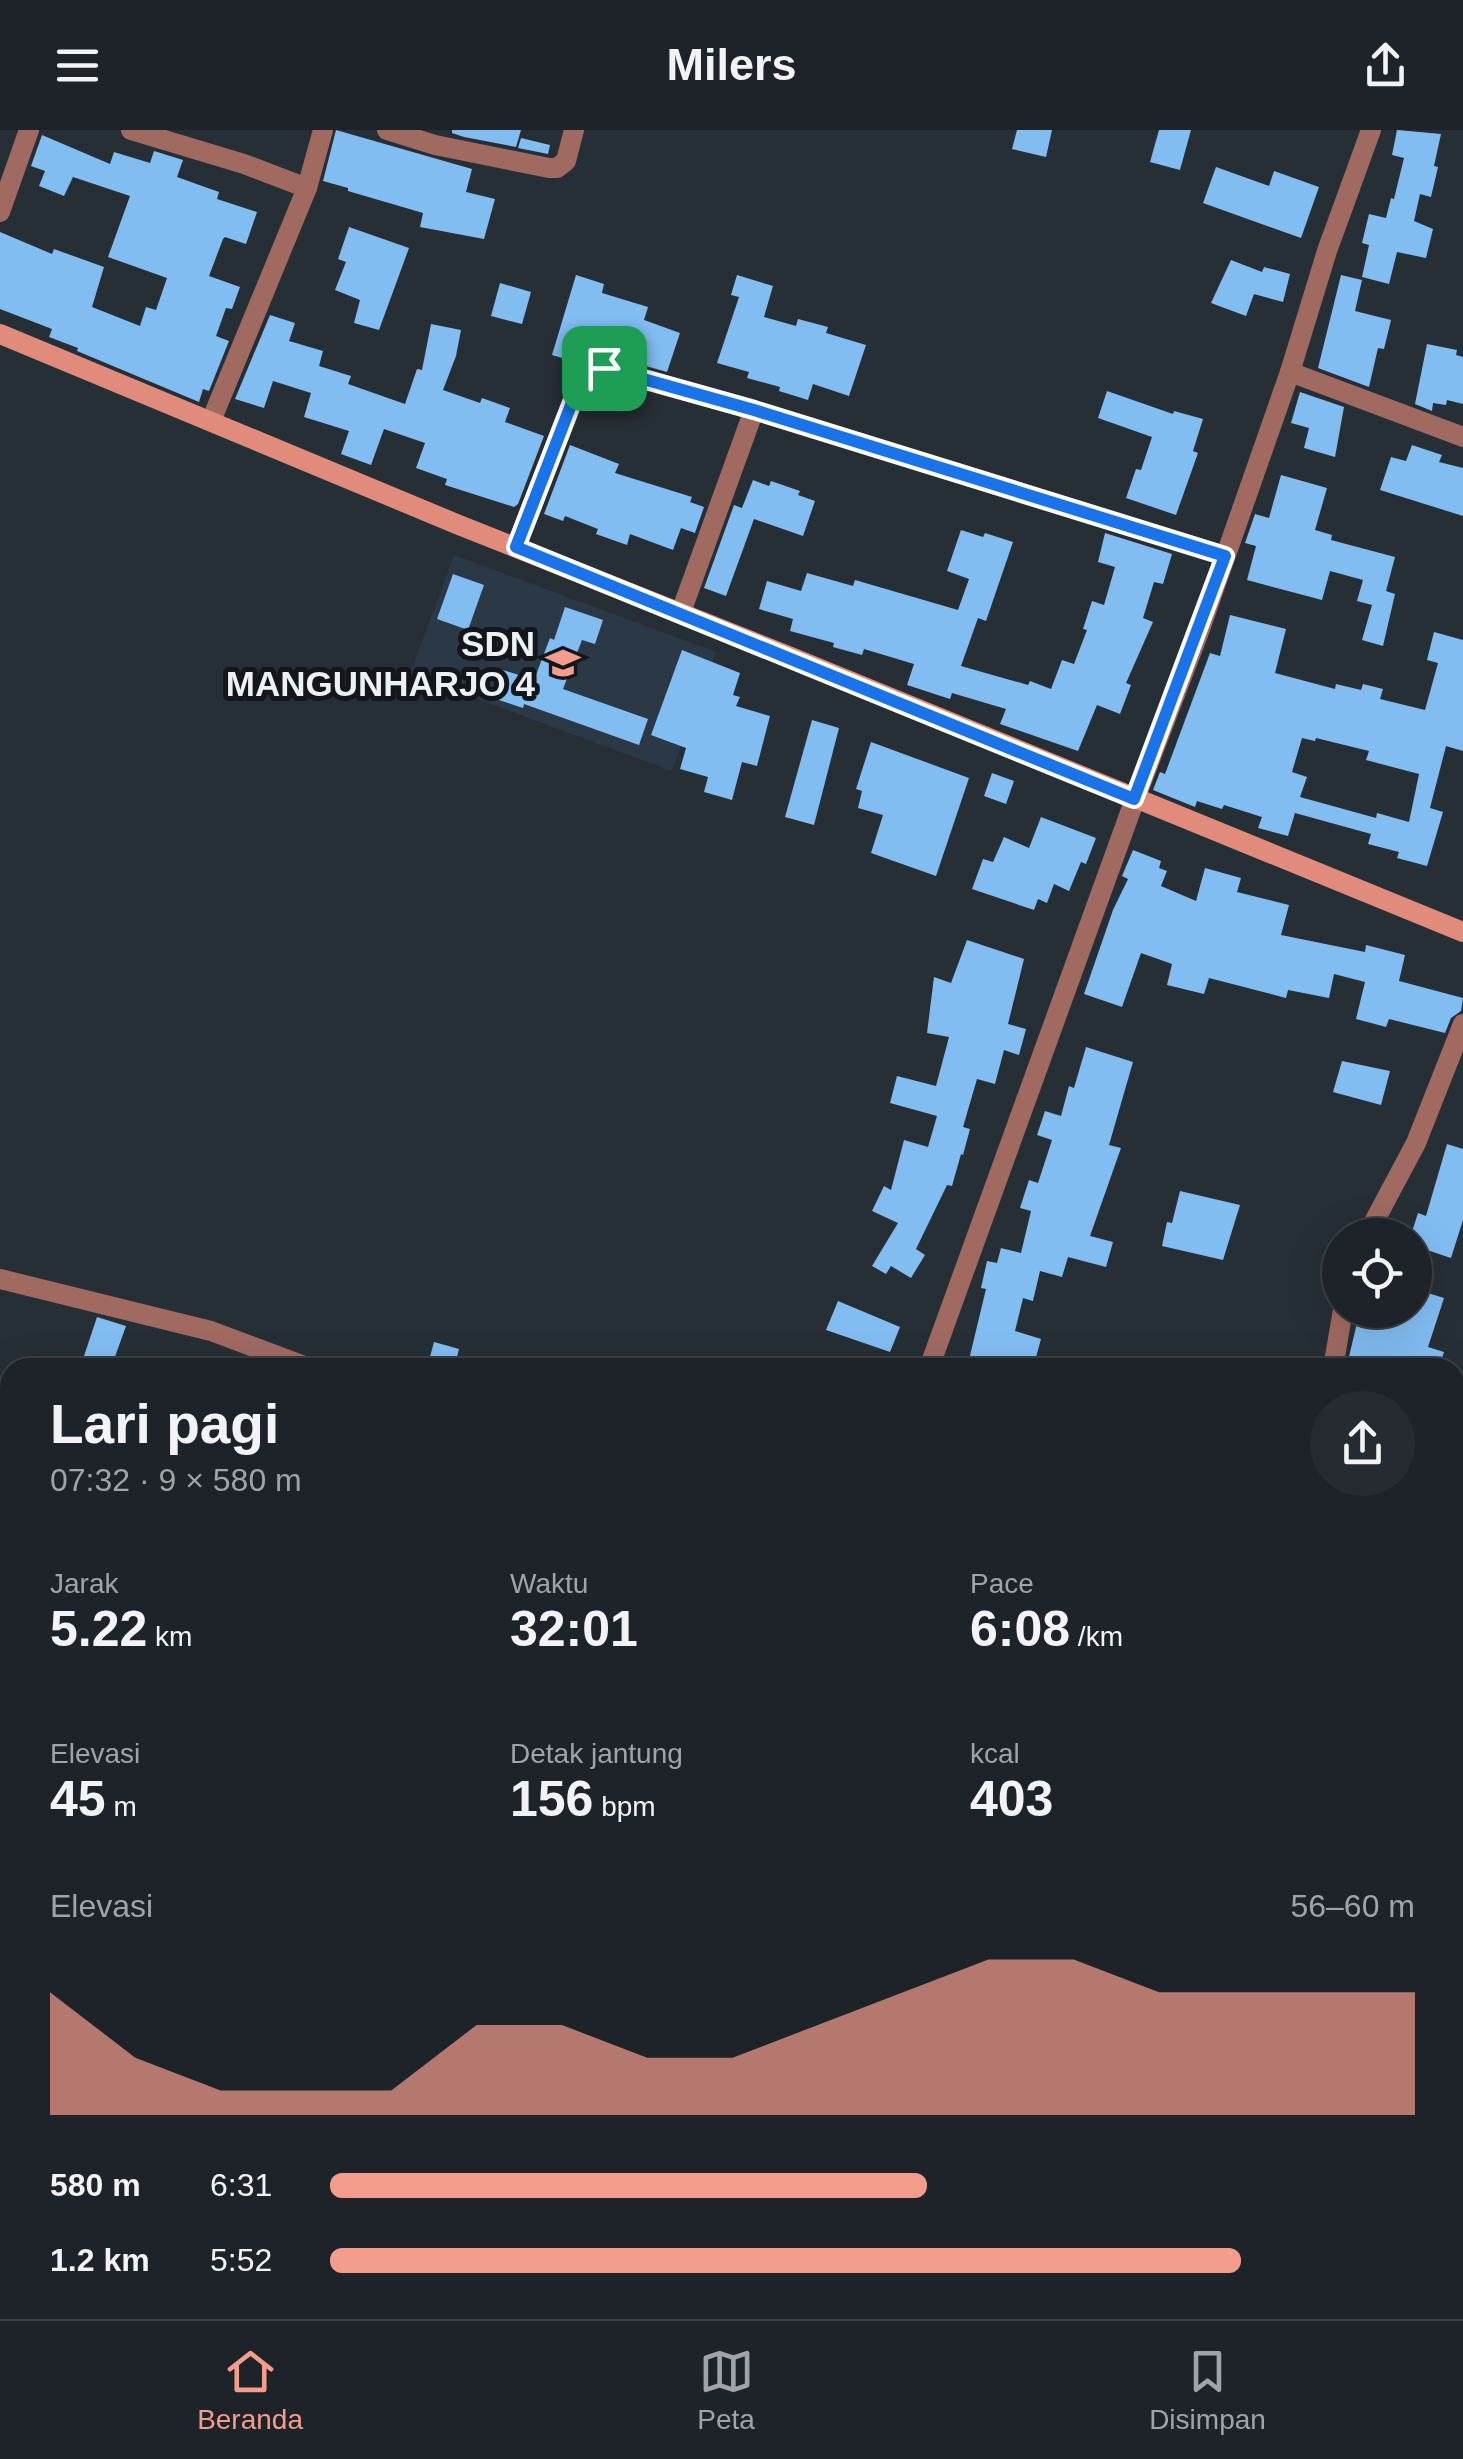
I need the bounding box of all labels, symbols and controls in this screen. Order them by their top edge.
icon: menu [50,38,105,93]
icon: share [1358,38,1413,93]
text: Milers [666,39,797,90]
pin [562,326,647,411]
icon: arrive [577,341,632,396]
place label: SDN MANGUNHARJO 4 [226,624,536,703]
school or university icon: SDN MANGUNHARJO 4 [544,644,582,682]
map controls [1322,1218,1432,1328]
button: locate [1322,1218,1432,1328]
button: share [1310,1391,1415,1496]
text: Lari pagi [50,1393,279,1455]
text: 07:32 · 9 × 580 m [50,1462,302,1498]
text: Jarak [50,1568,118,1599]
text: Waktu [510,1568,588,1599]
text: Pace [970,1568,1034,1599]
text: 5.22 [50,1601,147,1657]
text: 32:01 [510,1601,638,1657]
text: 6:08 [970,1601,1070,1657]
text: km [147,1621,192,1652]
text: /km [1070,1621,1123,1652]
text: Elevasi [50,1738,140,1769]
text: Detak jantung [510,1738,683,1769]
text: kcal [970,1738,1020,1769]
text: 45 [50,1771,106,1827]
text: 156 [510,1771,593,1827]
text: 403 [970,1771,1053,1827]
text: m [106,1791,137,1822]
text: bpm [593,1791,656,1822]
text: Elevasi [50,1888,153,1924]
text: 56–60 m [1290,1888,1415,1924]
text: 580 m [50,2167,141,2203]
text: 6:31 [210,2167,272,2203]
text: 1.2 km [50,2242,150,2278]
text: 5:52 [210,2242,272,2278]
tab: Beranda [197,2344,303,2436]
tab: Peta [697,2344,755,2436]
tab: Disimpan [1149,2344,1266,2436]

